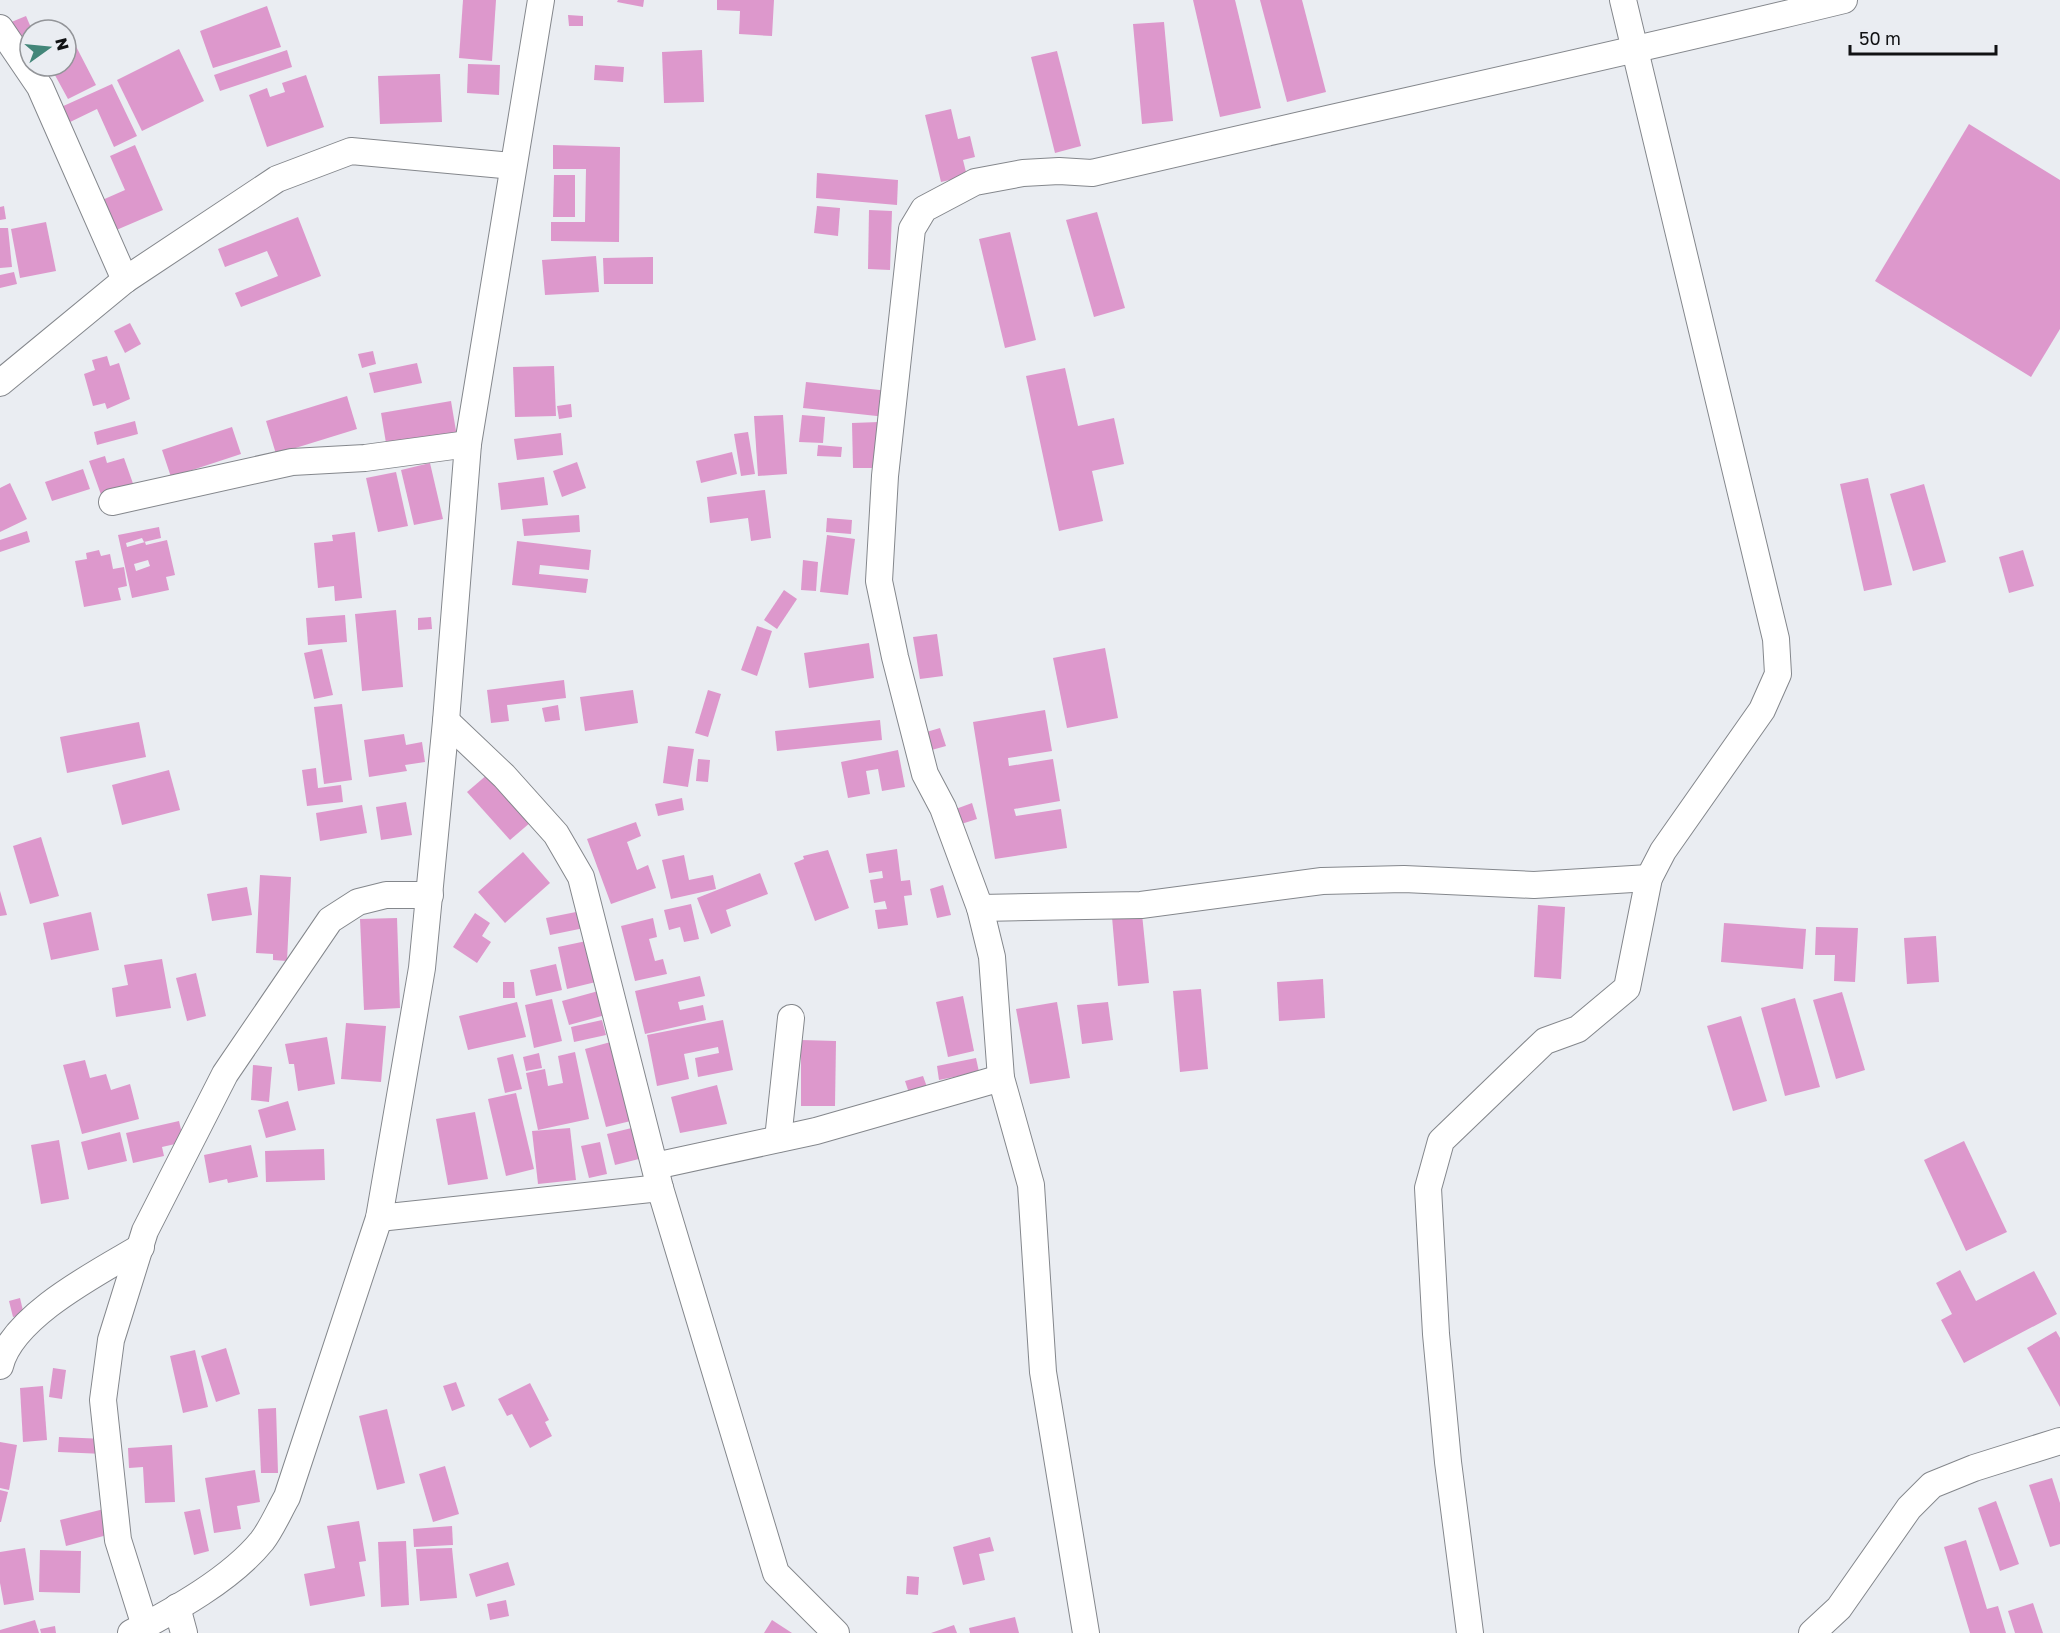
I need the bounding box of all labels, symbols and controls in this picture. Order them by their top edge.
north arrow [18,18,78,78]
scale bar [1850,18,1996,56]
text: 50 m [1859,27,1901,49]
text: N [51,36,74,53]

